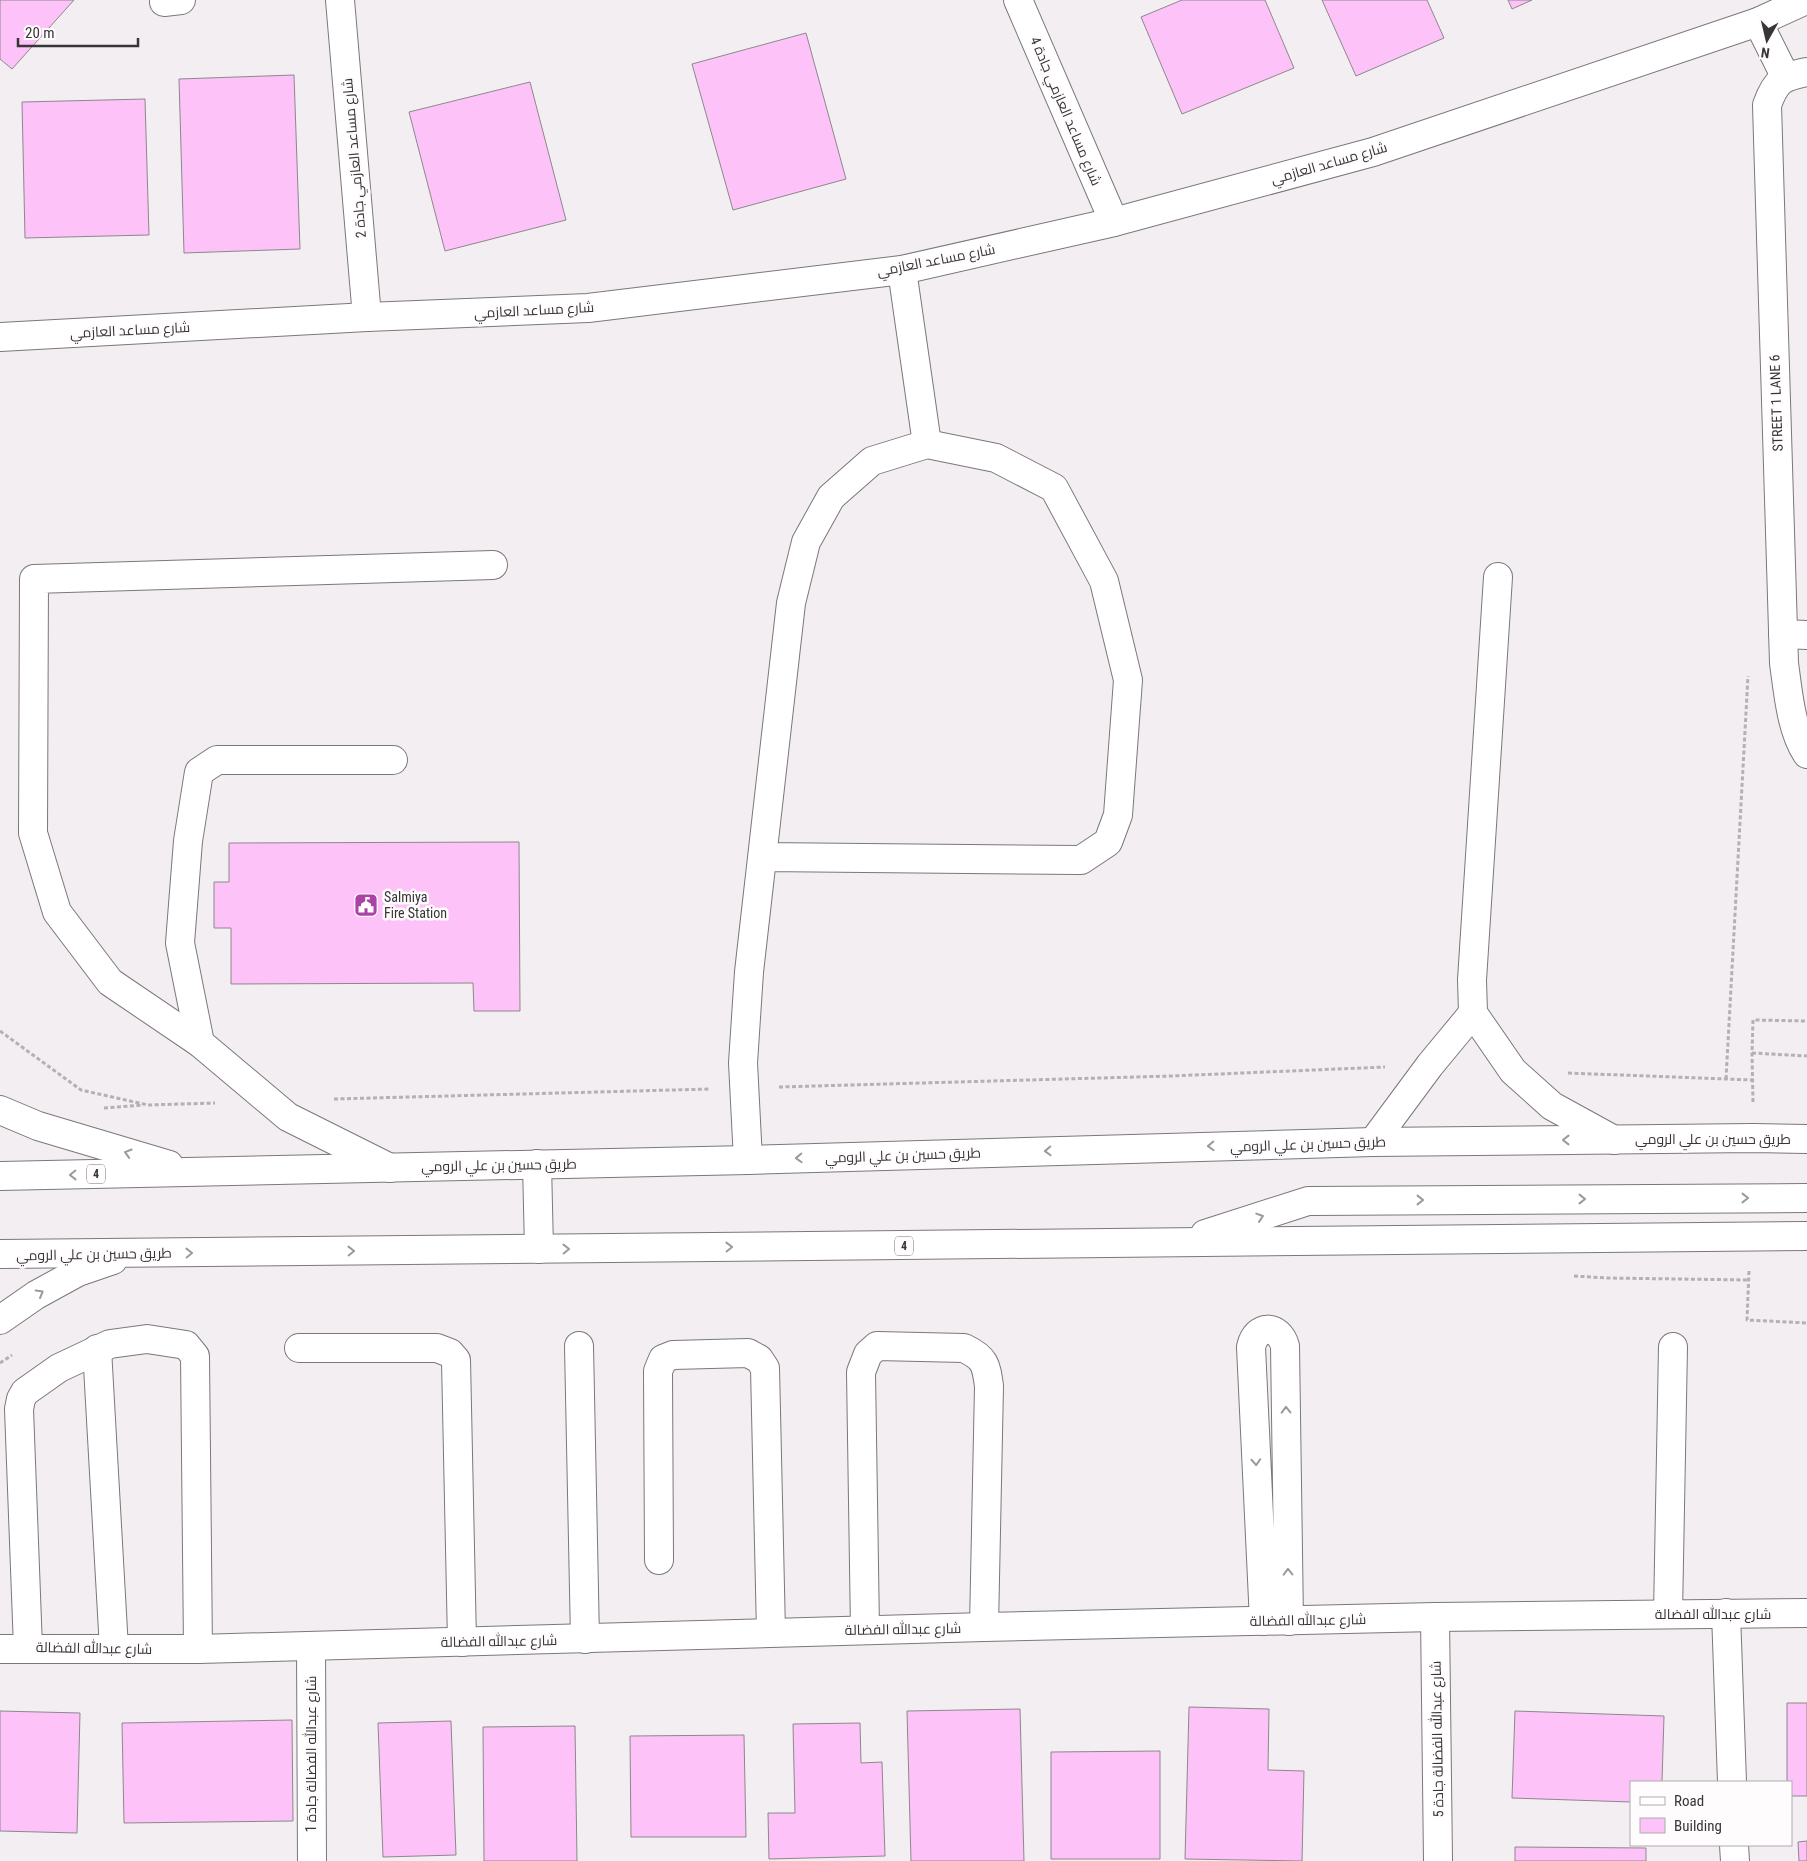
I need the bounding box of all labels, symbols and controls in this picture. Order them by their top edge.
scale bar [18,15,138,47]
north arrow [1742,15,1792,65]
text: 20 m [25,24,55,42]
street label: شارع مساعد العازمي جادة 4 [1024,34,1105,190]
text: N [1760,44,1771,61]
street label: شارع مساعد العازمي جادة 2 [339,77,373,239]
street label: شارع مساعد العازمي [1269,139,1390,191]
street label: شارع مساعد العازمي [875,241,997,283]
street label: شارع مساعد العازمي [474,299,595,325]
street label: شارع مساعد العازمي [70,319,191,345]
street label: STREET 1 LANE 6 [1766,354,1786,452]
place label: Salmiya Fire Station [384,889,447,921]
public building icon: Salmiya Fire Station [353,892,379,918]
street label: طريق حسين بن علي الرومي [1635,1131,1791,1151]
street label: طريق حسين بن علي الرومي [1230,1133,1386,1159]
one-way arrow [1562,1135,1570,1145]
one-way arrow [1207,1141,1215,1152]
street label: طريق حسين بن علي الرومي [825,1144,981,1170]
one-way arrow [1044,1146,1052,1156]
one-way arrow [125,1148,133,1158]
one-way arrow [794,1153,802,1164]
street label: طريق حسين بن علي الرومي [421,1156,577,1178]
road number: 4 [87,1164,105,1184]
one-way arrow [69,1169,77,1180]
one-way arrow [1741,1193,1749,1203]
one-way arrow [1578,1194,1586,1204]
one-way arrow [1416,1195,1424,1205]
one-way arrow [1255,1212,1263,1222]
road number: 4 [895,1236,913,1256]
one-way arrow [725,1242,733,1252]
one-way arrow [562,1244,570,1254]
street label: طريق حسين بن علي الرومي [16,1245,172,1267]
one-way arrow [348,1246,355,1256]
one-way arrow [185,1248,193,1258]
one-way arrow [35,1289,44,1299]
one-way arrow [1281,1406,1291,1414]
one-way arrow [1251,1458,1262,1466]
one-way arrow [1283,1568,1294,1576]
street label: شارع عبدالله الفضالة [1655,1605,1771,1623]
street label: شارع عبدالله الفضالة [1250,1610,1366,1630]
street label: شارع عبدالله الفضالة [845,1619,961,1639]
street label: شارع عبدالله الفضالة [441,1631,557,1651]
street label: شارع عبدالله الفضالة [36,1638,152,1658]
street label: شارع عبدالله الفضالة جادة 5 [1427,1660,1447,1818]
street label: شارع عبدالله الفضالة جادة 1 [302,1676,320,1832]
legend [1630,1781,1792,1846]
text: Road [1674,1792,1704,1810]
text: Building [1674,1817,1722,1835]

